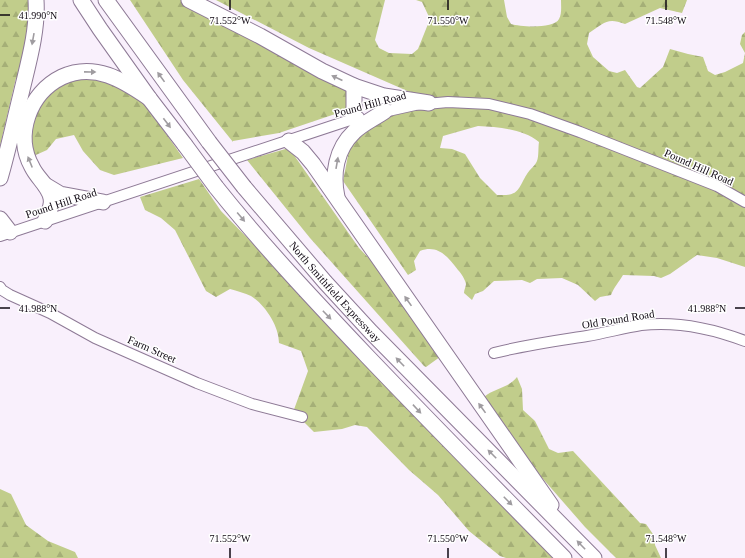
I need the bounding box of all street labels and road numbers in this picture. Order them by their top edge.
street label: Pound Hill Road [333,89,408,119]
street label: Pound Hill Road [663,146,736,188]
street label: Pound Hill Road [24,186,98,220]
street label: North Smithfield Expressway [287,239,384,345]
street label: Old Pound Road [581,307,656,331]
street label: Farm Street [126,333,178,365]

